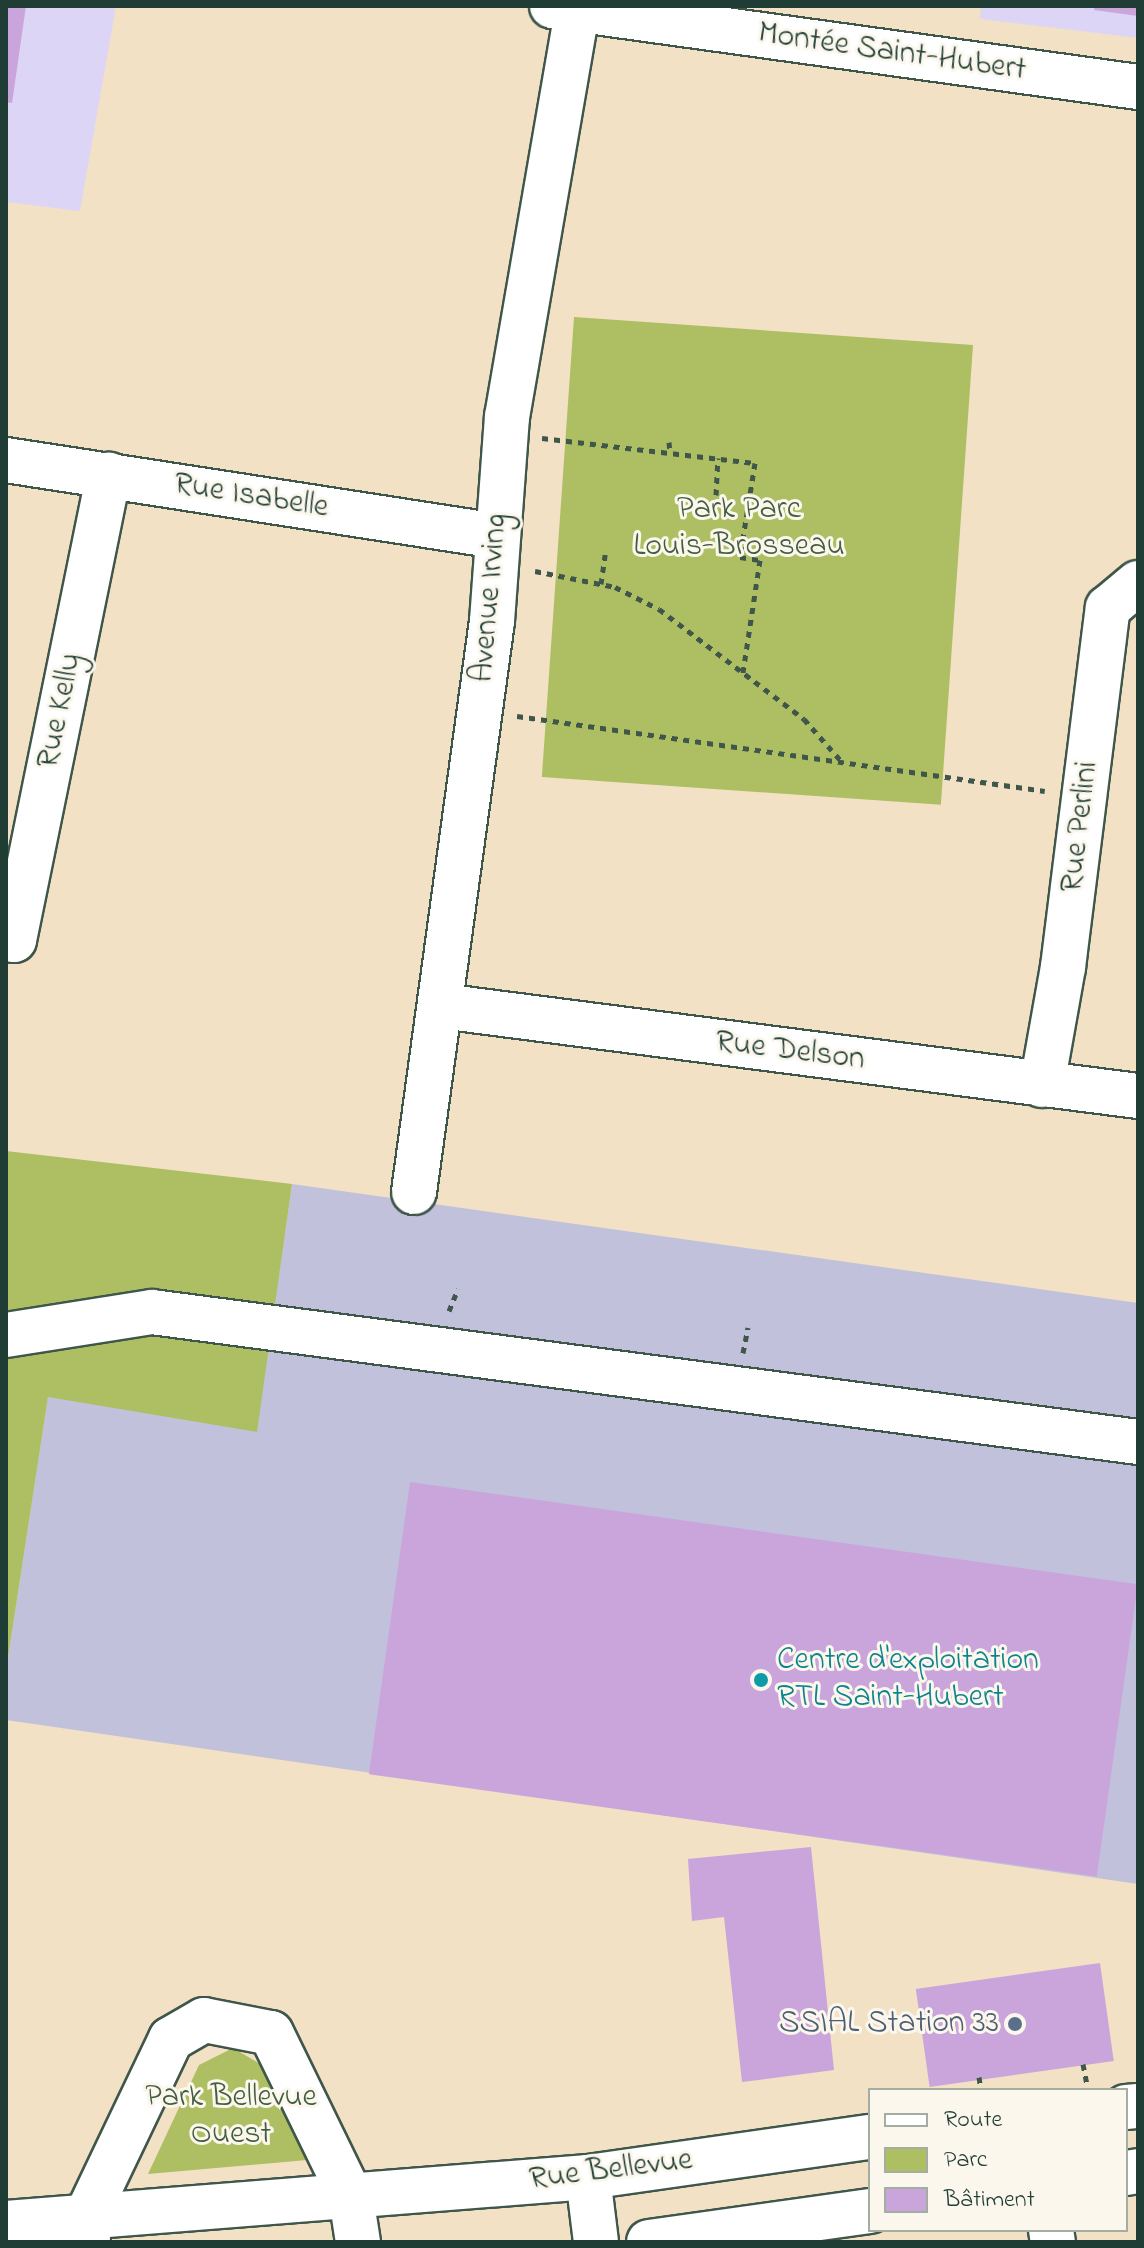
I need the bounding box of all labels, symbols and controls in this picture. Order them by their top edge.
street label: Montée Saint-Hubert [756,15,1028,91]
street label: Rue Isabelle [171,466,331,528]
park label: Park Parc Louis-Brosseau [633,492,845,567]
street label: Avenue Irving [464,512,518,684]
street label: Rue Kelly [30,650,92,772]
street label: Rue Perlini [1054,759,1108,895]
street label: Rue Delson [713,1024,867,1080]
place label: Centre d'exploitation RTL Saint-Hubert [777,1643,1039,1718]
marker: Centre d'exploitation RTL Saint-Hubert [752,1671,770,1689]
place label: SSIAL Station 33 [779,2005,999,2043]
marker: SSIAL Station 33 [1006,2015,1024,2033]
park label: Park Bellevue Ouest [145,2080,317,2155]
legend [868,2088,1128,2232]
text: Route [944,2103,1002,2138]
street label: Rue Bellevue [527,2142,695,2200]
text: Parc [944,2143,988,2178]
text: Bâtiment [944,2183,1035,2218]

